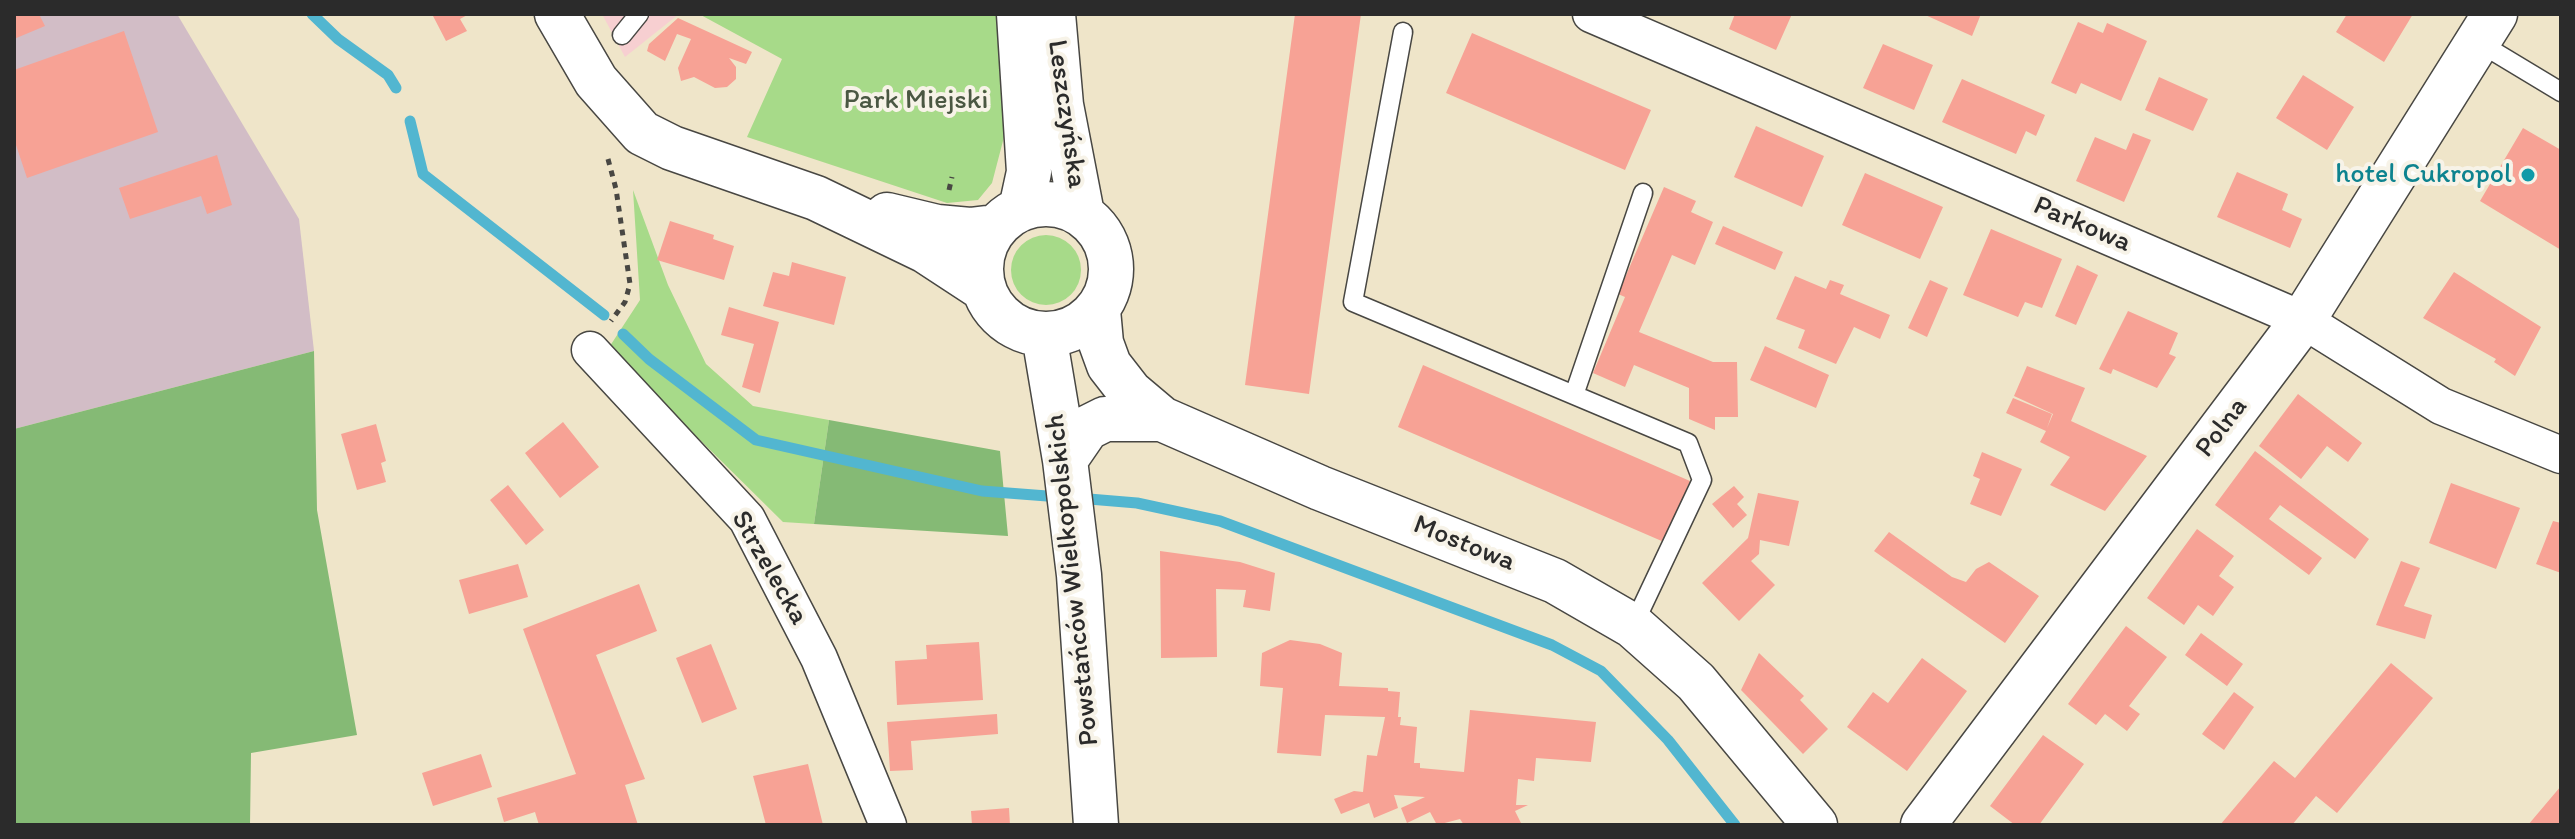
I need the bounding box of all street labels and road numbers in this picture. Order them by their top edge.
street label: Leszczyńska [1039,38,1093,190]
street label: Parkowa [2028,189,2136,261]
street label: Polna [2189,391,2255,465]
street label: Powstańców Wielkopolskich [1039,412,1107,748]
street label: Strzelecka [723,505,815,631]
street label: Mostowa [1408,508,1520,580]

